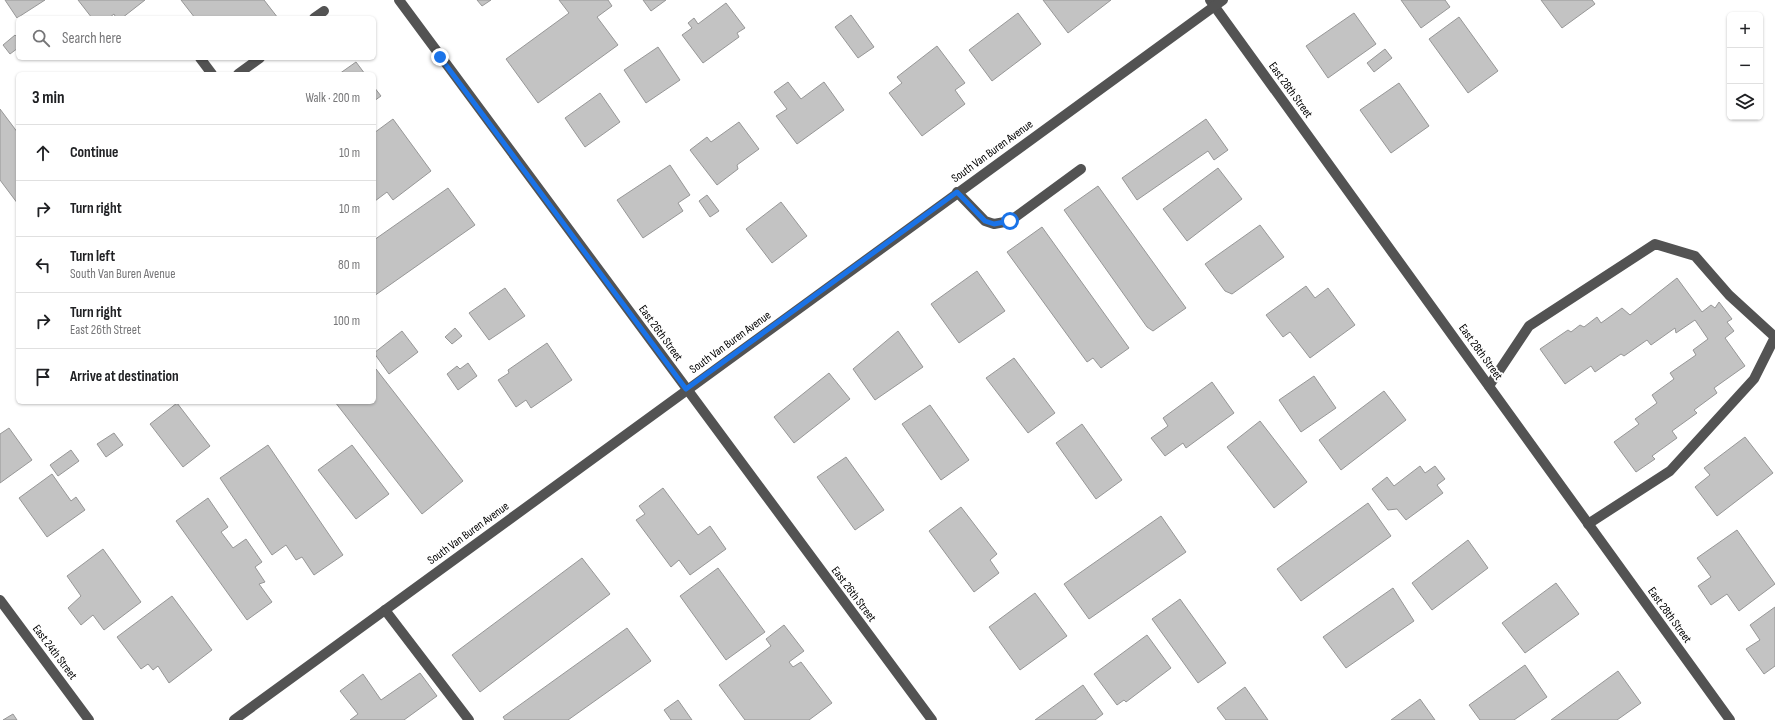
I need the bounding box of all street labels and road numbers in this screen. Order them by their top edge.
street label: East 28th Street [1265,59,1316,121]
street label: South Van Buren Avenue [949,117,1036,186]
street label: East 26th Street [635,302,686,364]
street label: South Van Buren Avenue [687,308,774,377]
street label: East 28th Street [1455,321,1506,383]
street label: South Van Buren Avenue [425,499,512,568]
street label: East 26th Street [828,564,879,625]
street label: East 28th Street [1644,584,1695,646]
street label: East 24th Street [29,622,80,683]

